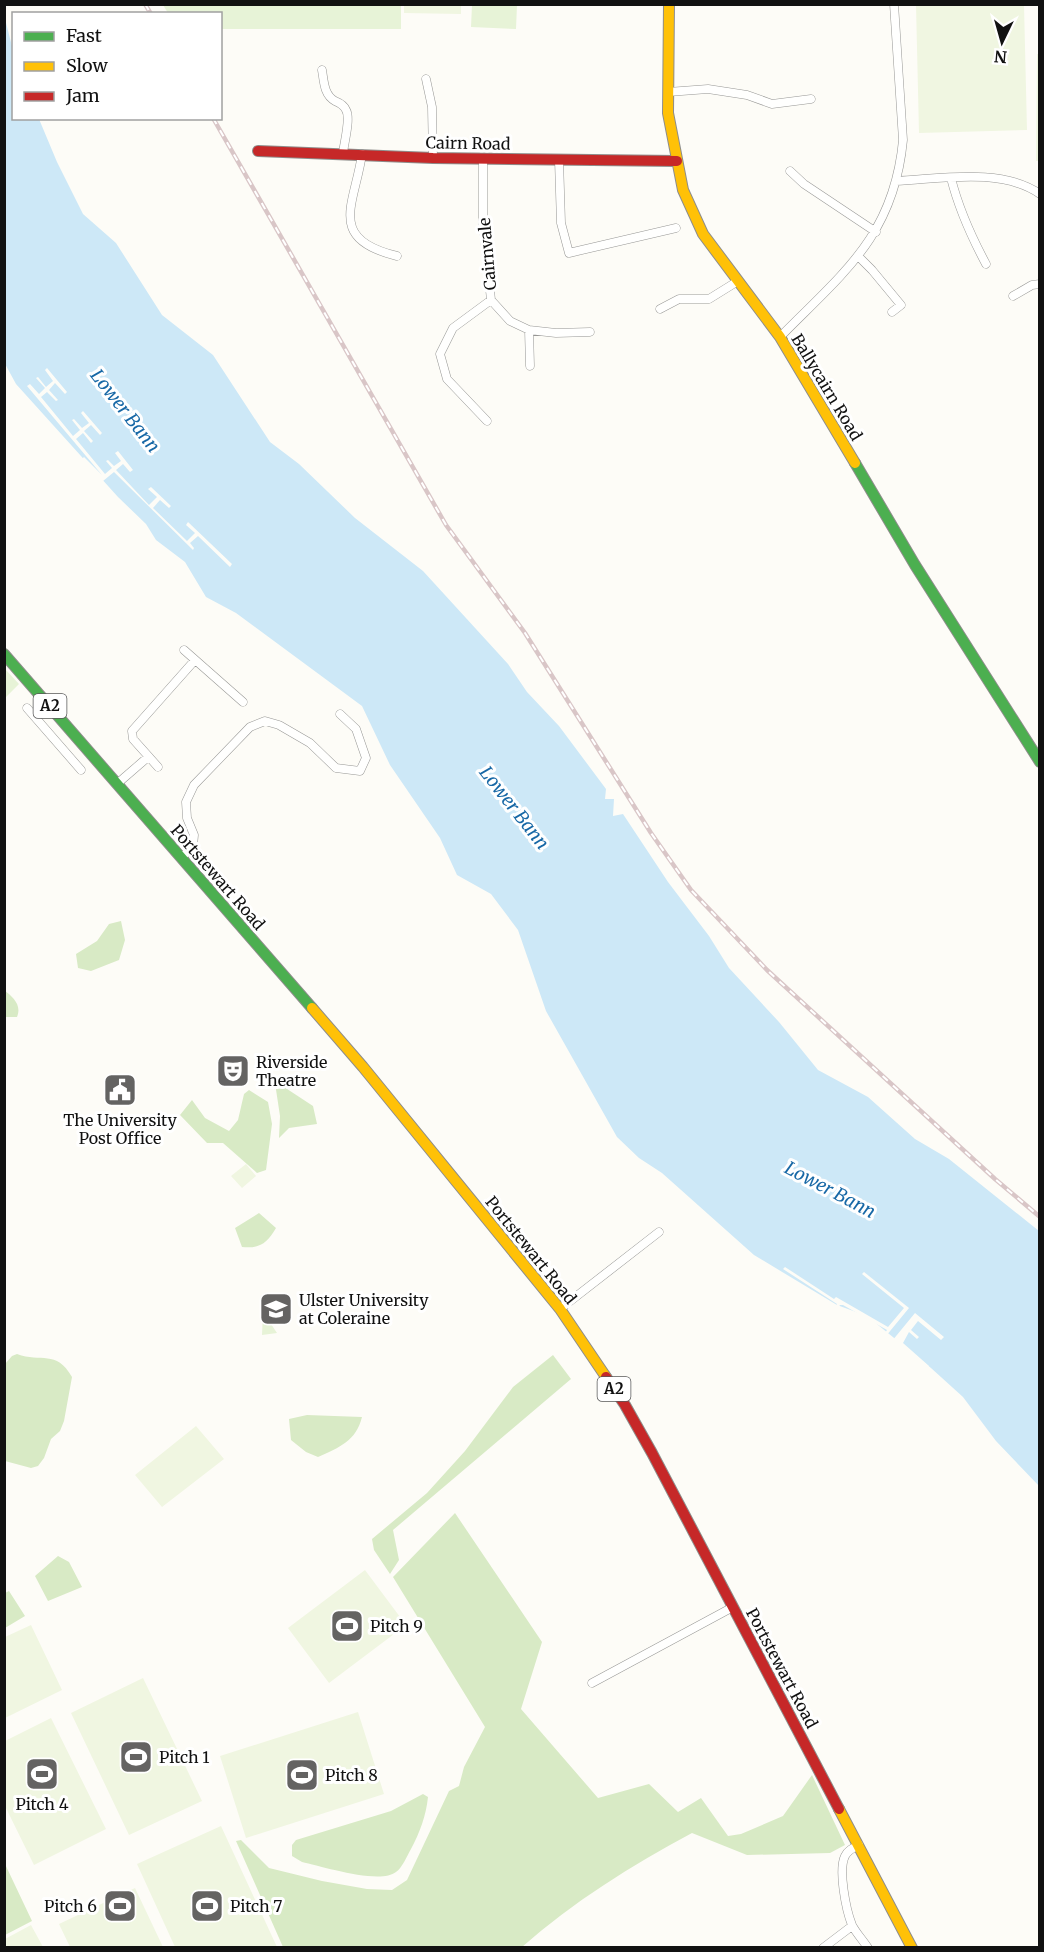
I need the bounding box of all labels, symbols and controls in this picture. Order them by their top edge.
legend [12,12,222,120]
north arrow [972,12,1032,72]
text: Fast [66,24,102,47]
text: N [993,46,1008,67]
text: Slow [66,54,109,77]
text: Jam [65,84,100,107]
street label: Cairn Road [425,132,511,154]
street label: Cairnvale [474,217,500,291]
street label: Ballycairn Road [787,330,867,444]
water label: Lower Bann [86,364,165,457]
road number: A2 [34,694,66,718]
water label: Lower Bann [475,761,554,854]
street label: Portstewart Road [167,820,269,934]
place label: Riverside Theatre [256,1052,327,1090]
theatre icon: Riverside Theatre [215,1053,251,1089]
public building icon: The University Post Office [102,1072,138,1108]
place label: The University Post Office [63,1110,177,1148]
water label: Lower Bann [781,1156,880,1223]
street label: Portstewart Road [481,1192,581,1308]
place label: Ulster University at Coleraine [299,1290,429,1328]
school or university icon: Ulster University at Coleraine [258,1291,294,1327]
road number: A2 [598,1377,630,1401]
street label: Portstewart Road [742,1604,822,1732]
sports icon: Pitch 9 [329,1608,365,1644]
place label: Pitch 9 [370,1616,423,1636]
sports icon: Pitch 1 [118,1739,154,1775]
place label: Pitch 1 [159,1747,210,1767]
sports icon: Pitch 4 [24,1756,60,1792]
sports icon: Pitch 8 [284,1757,320,1793]
place label: Pitch 8 [325,1765,378,1785]
place label: Pitch 4 [15,1794,69,1814]
sports icon: Pitch 6 [102,1888,138,1924]
sports icon: Pitch 7 [189,1888,225,1924]
place label: Pitch 6 [44,1896,97,1916]
place label: Pitch 7 [230,1896,282,1916]

